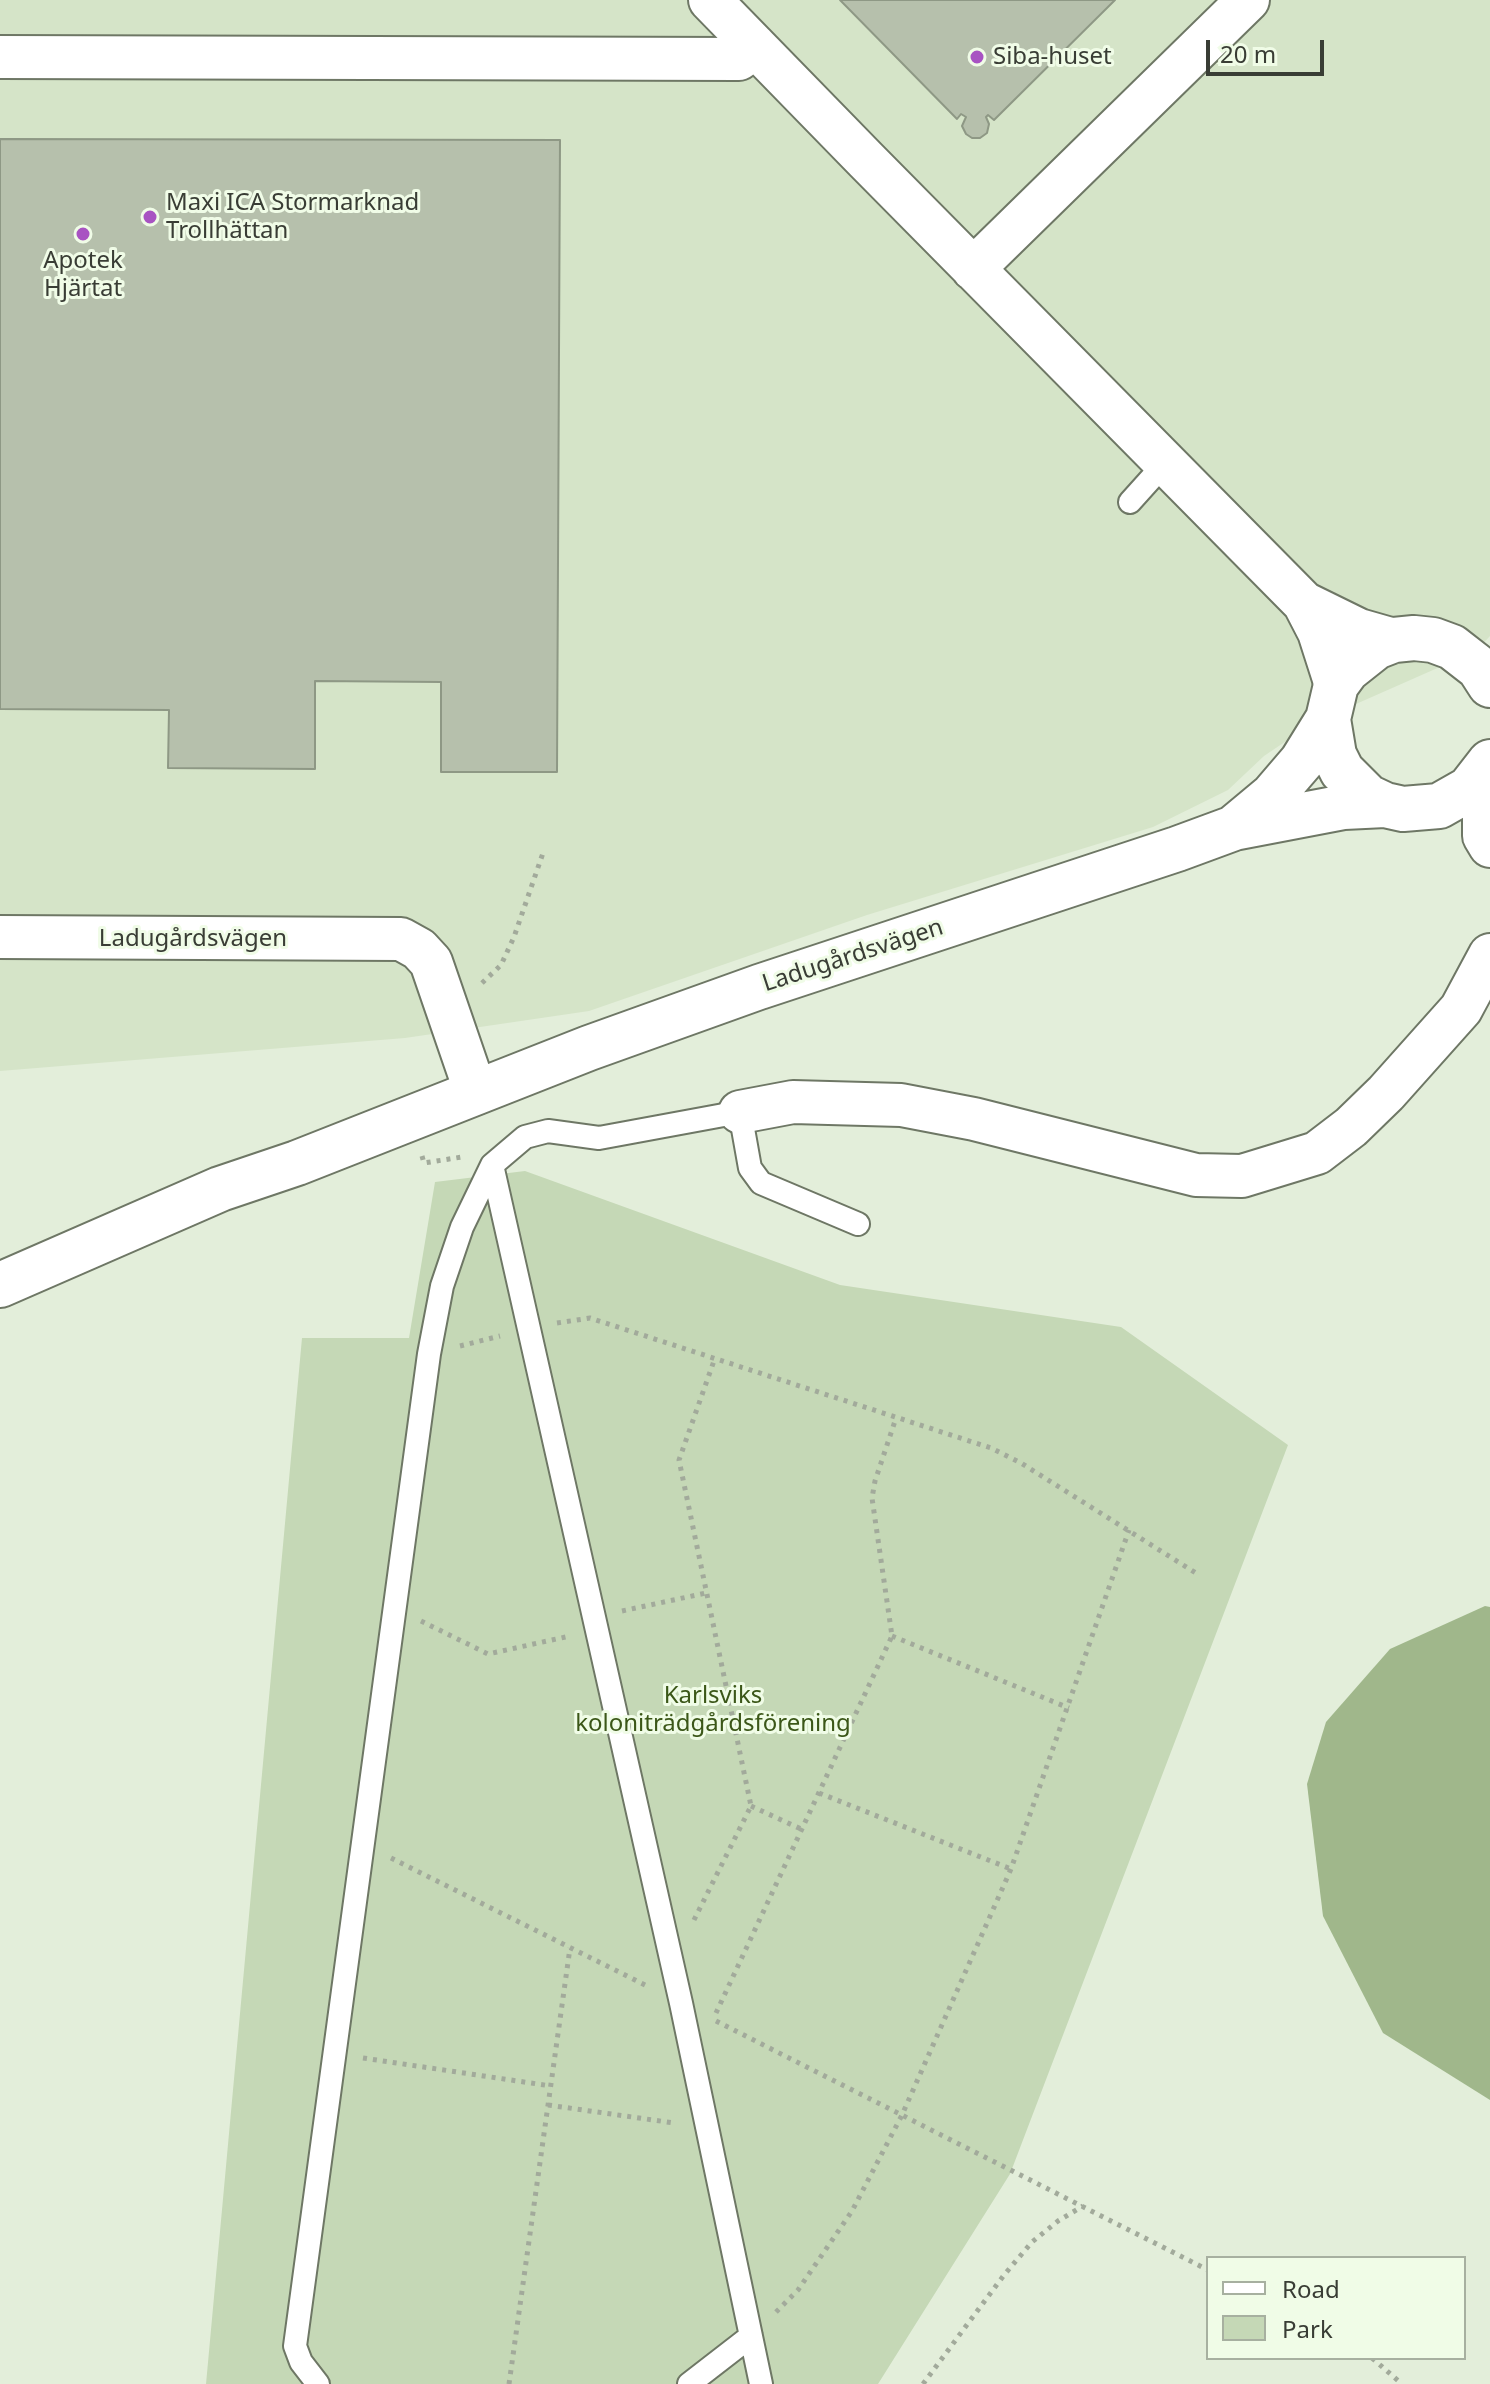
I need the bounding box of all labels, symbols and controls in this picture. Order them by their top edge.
scale bar [1210,24,1328,74]
text: 20 m [1220,37,1276,70]
place label: Siba-huset [993,43,1112,71]
marker: Siba-huset [968,48,986,66]
place label: Maxi ICA Stormarknad Trollhättan [166,189,419,245]
marker: Maxi ICA Stormarknad Trollhättan [141,208,159,226]
marker: Apotek Hjärtat [74,225,92,243]
place label: Apotek Hjärtat [43,247,123,303]
street label: Ladugårdsvägen [759,913,947,999]
street label: Ladugårdsvägen [99,925,287,953]
park label: Karlsviks koloniträdgårdsförening [575,1682,851,1738]
legend [1206,2256,1466,2360]
text: Road [1282,2272,1340,2305]
text: Park [1282,2312,1333,2345]

